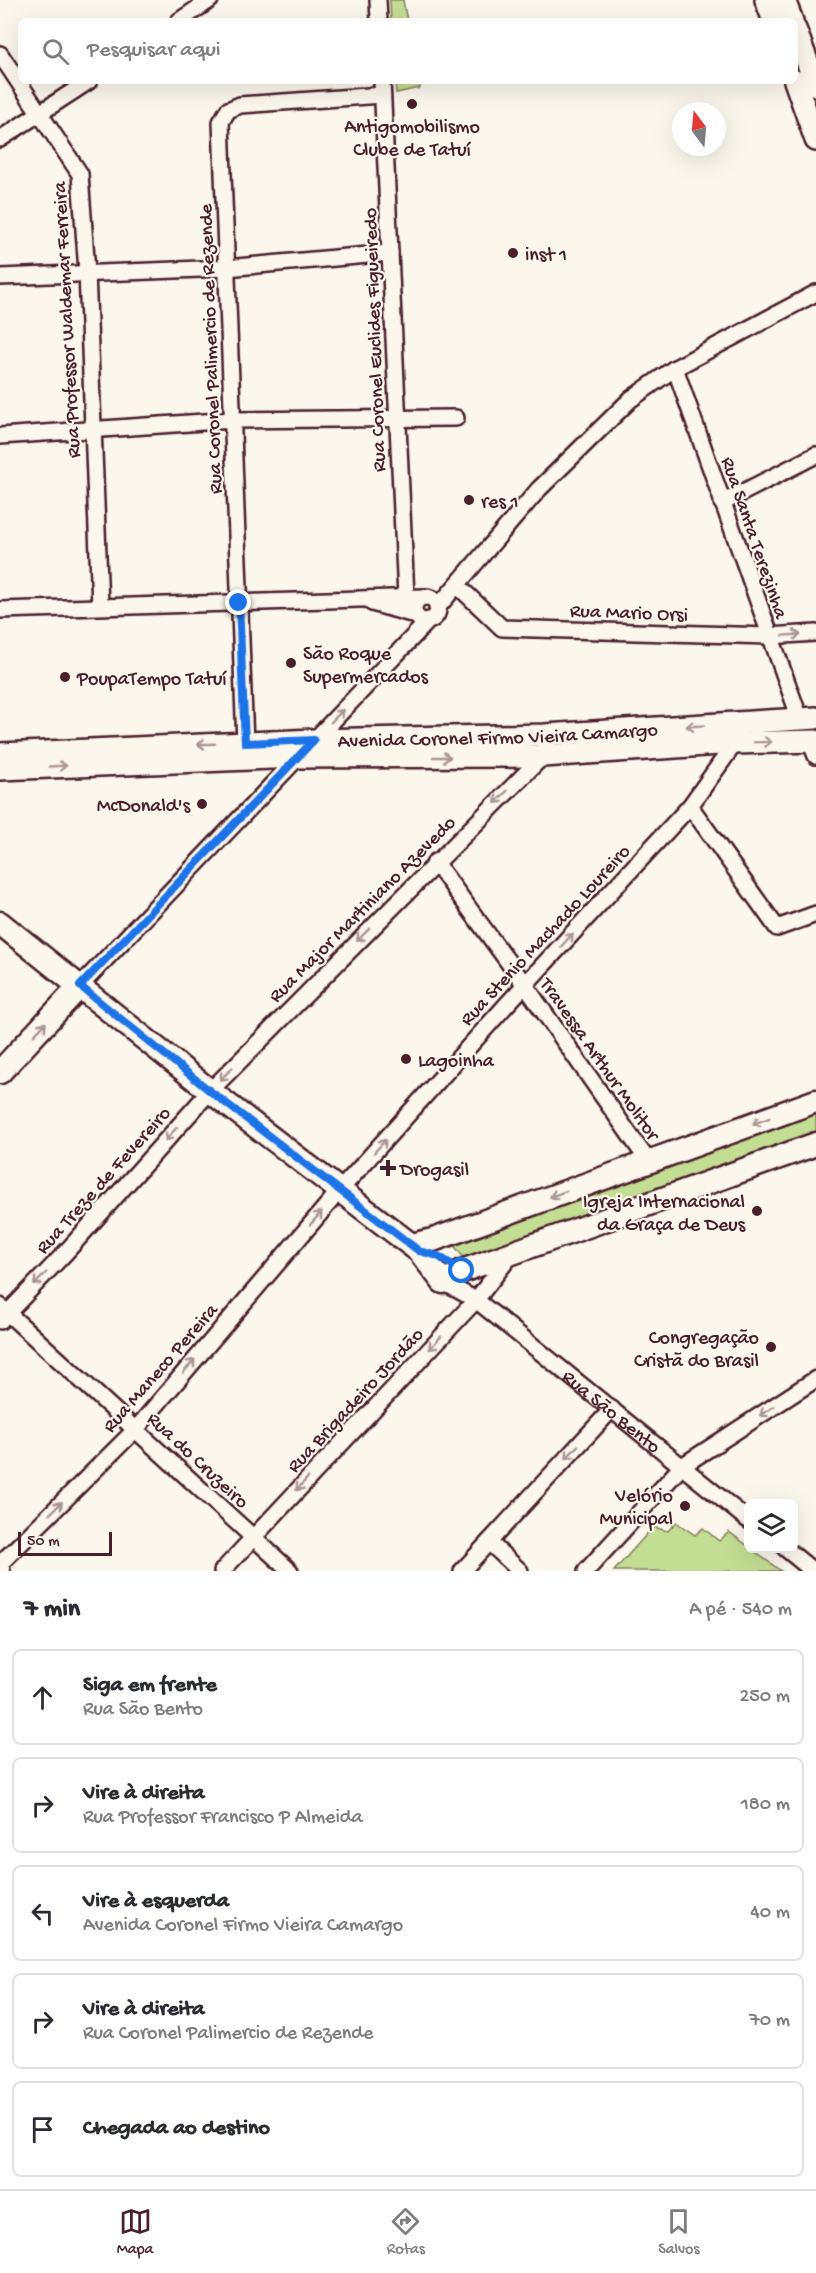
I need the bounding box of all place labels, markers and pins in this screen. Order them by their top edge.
marker: Antigomobilismo Clube de Tatuí [405,97,419,111]
place label: Antigomobilismo Clube de Tatuí [344,117,480,163]
place label: inst 1 [525,245,567,268]
marker: inst 1 [506,246,520,260]
place label: res 1 [481,492,519,515]
marker: res 1 [462,493,476,507]
place label: São Roque Supermercados [303,644,429,690]
marker: São Roque Supermercados [284,656,298,670]
place label: PoupaTempo Tatuí [76,669,227,692]
marker: PoupaTempo Tatuí [58,670,72,684]
place label: McDonald's [97,796,191,819]
marker: McDonald's [195,797,209,811]
place label: Lagoinha [418,1051,495,1074]
marker: Lagoinha [399,1052,413,1066]
place label: Drogasil [398,1160,469,1183]
marker: Drogasil [381,1161,395,1175]
place label: Igreja Internacional da Graça de Deus [583,1192,746,1238]
marker: Igreja Internacional da Graça de Deus [750,1204,764,1218]
place label: Congregação Cristã do Brasil [634,1328,759,1374]
marker: Congregação Cristã do Brasil [764,1340,778,1354]
place label: Velório Municipal [599,1486,673,1532]
marker: Velório Municipal [678,1499,692,1513]

